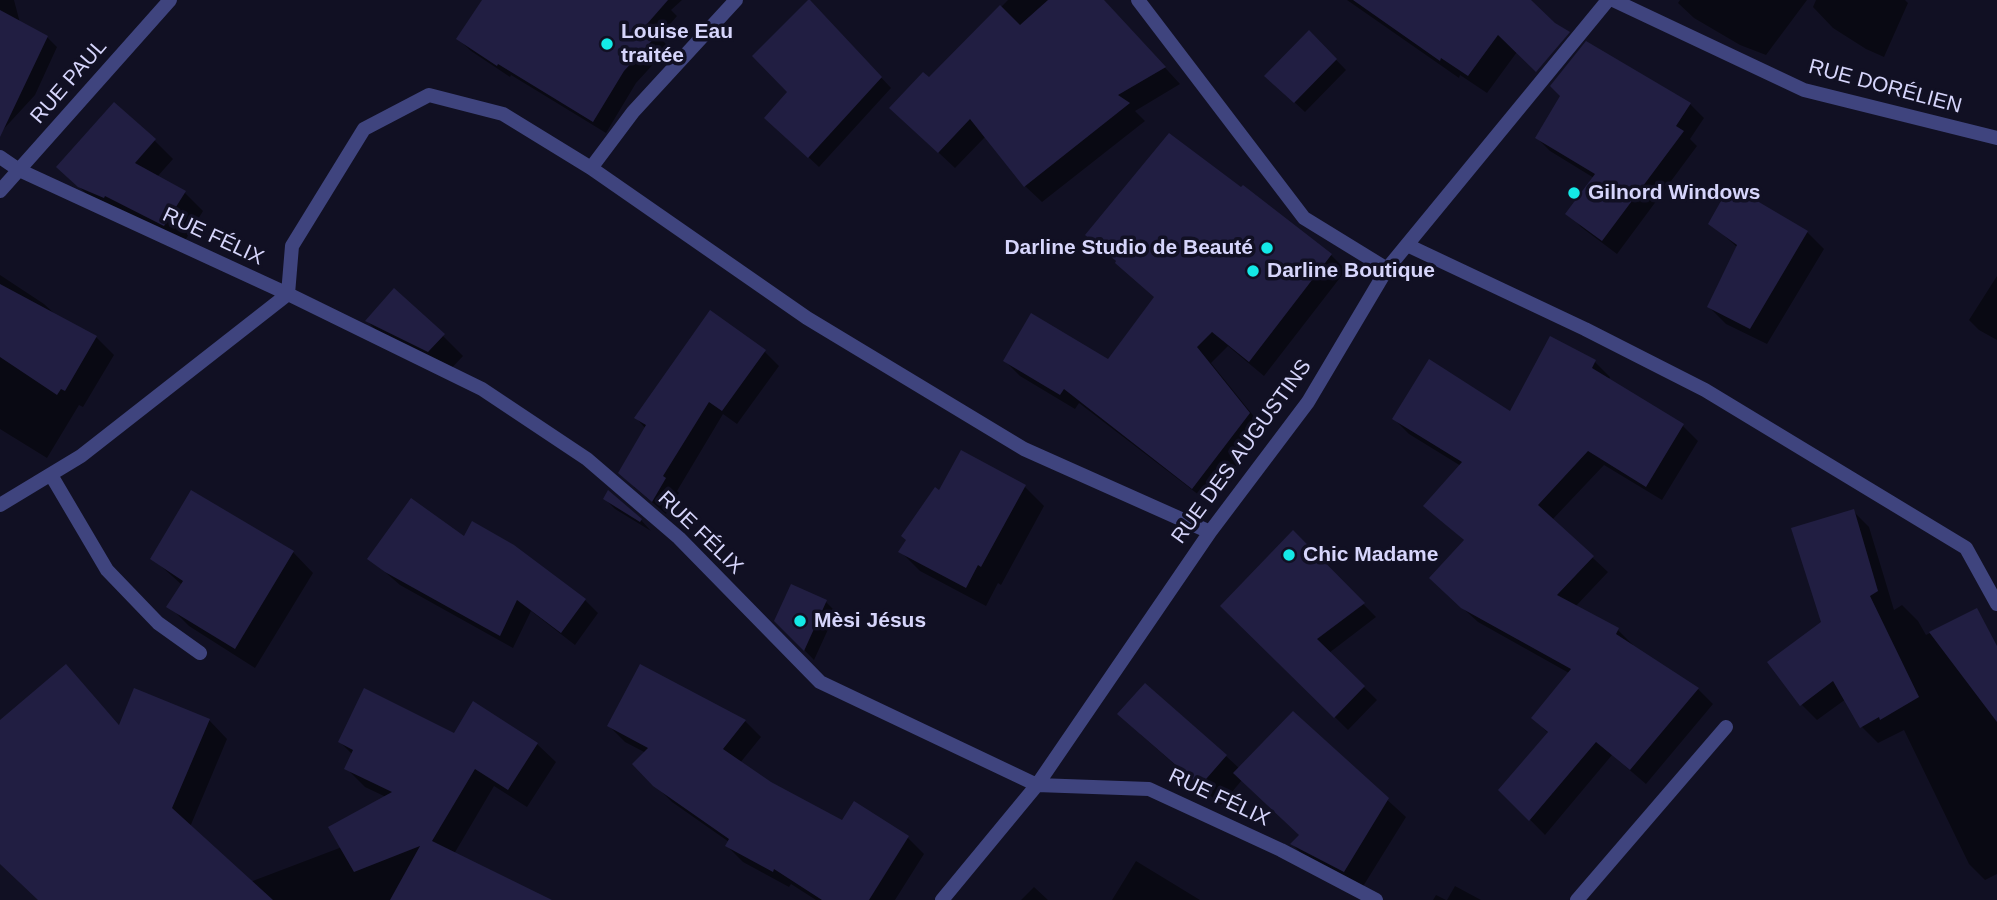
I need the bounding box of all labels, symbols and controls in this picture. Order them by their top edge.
place label: Louise Eau traitée [621,19,733,69]
street label: RUE PAUL [26,35,112,129]
marker: Louise Eau traitée [599,36,615,52]
street label: RUE DORÉLIEN [1806,54,1964,120]
place label: Gilnord Windows [1588,180,1760,206]
marker: Gilnord Windows [1566,185,1582,201]
street label: RUE FÉLIX [158,203,268,271]
place label: Darline Studio de Beauté [1004,235,1253,261]
marker: Darline Studio de Beauté [1259,240,1275,256]
place label: Darline Boutique [1267,258,1435,284]
marker: Darline Boutique [1245,263,1261,279]
street label: RUE DES AUGUSTINS [1167,355,1317,549]
street label: RUE FÉLIX [652,486,748,580]
place label: Chic Madame [1303,542,1438,568]
marker: Chic Madame [1281,547,1297,563]
place label: Mèsi Jésus [814,608,926,634]
marker: Mèsi Jésus [792,613,808,629]
street label: RUE FÉLIX [1164,764,1274,832]

